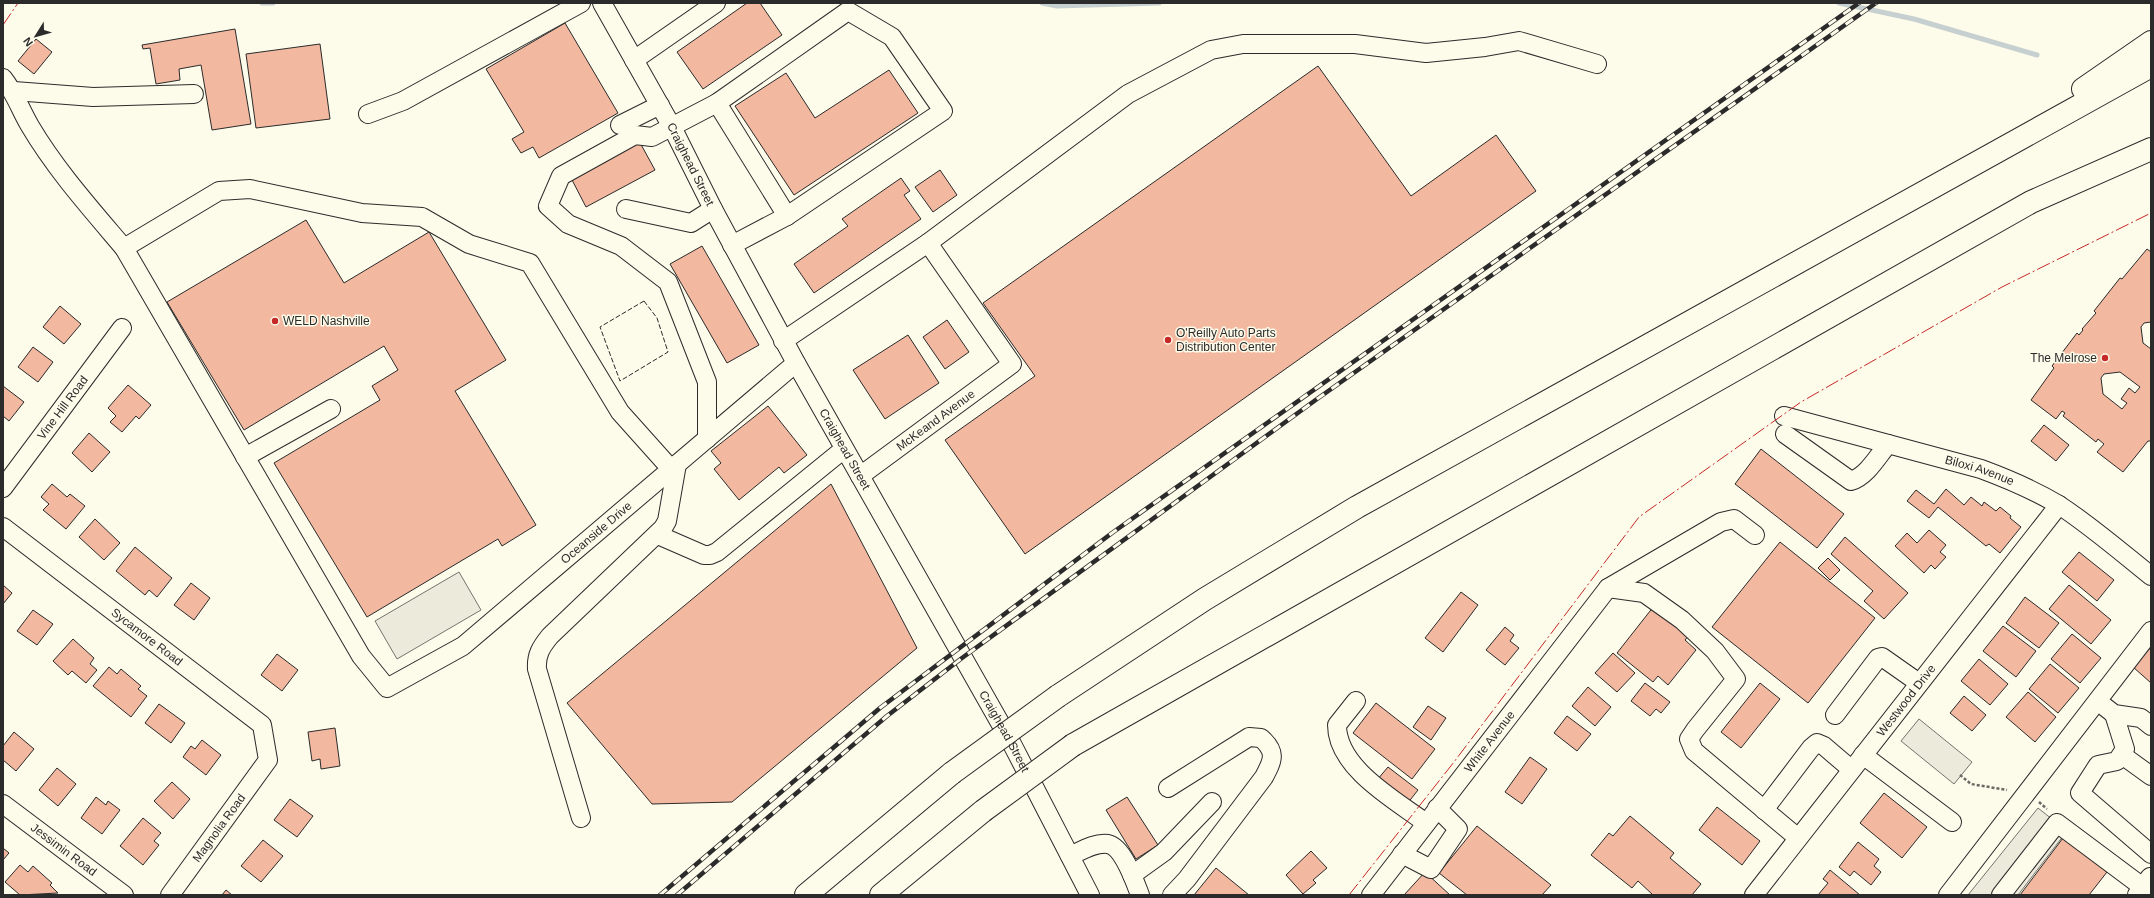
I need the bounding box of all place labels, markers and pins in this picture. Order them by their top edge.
place label: WELD Nashville [283,314,370,328]
marker: WELD Nashville [270,316,280,326]
place label: O'Reilly Auto Parts Distribution Center [1176,326,1276,354]
marker: O'Reilly Auto Parts Distribution Center [1163,335,1173,345]
place label: The Melrose [2030,351,2097,365]
marker: The Melrose [2100,353,2110,363]

